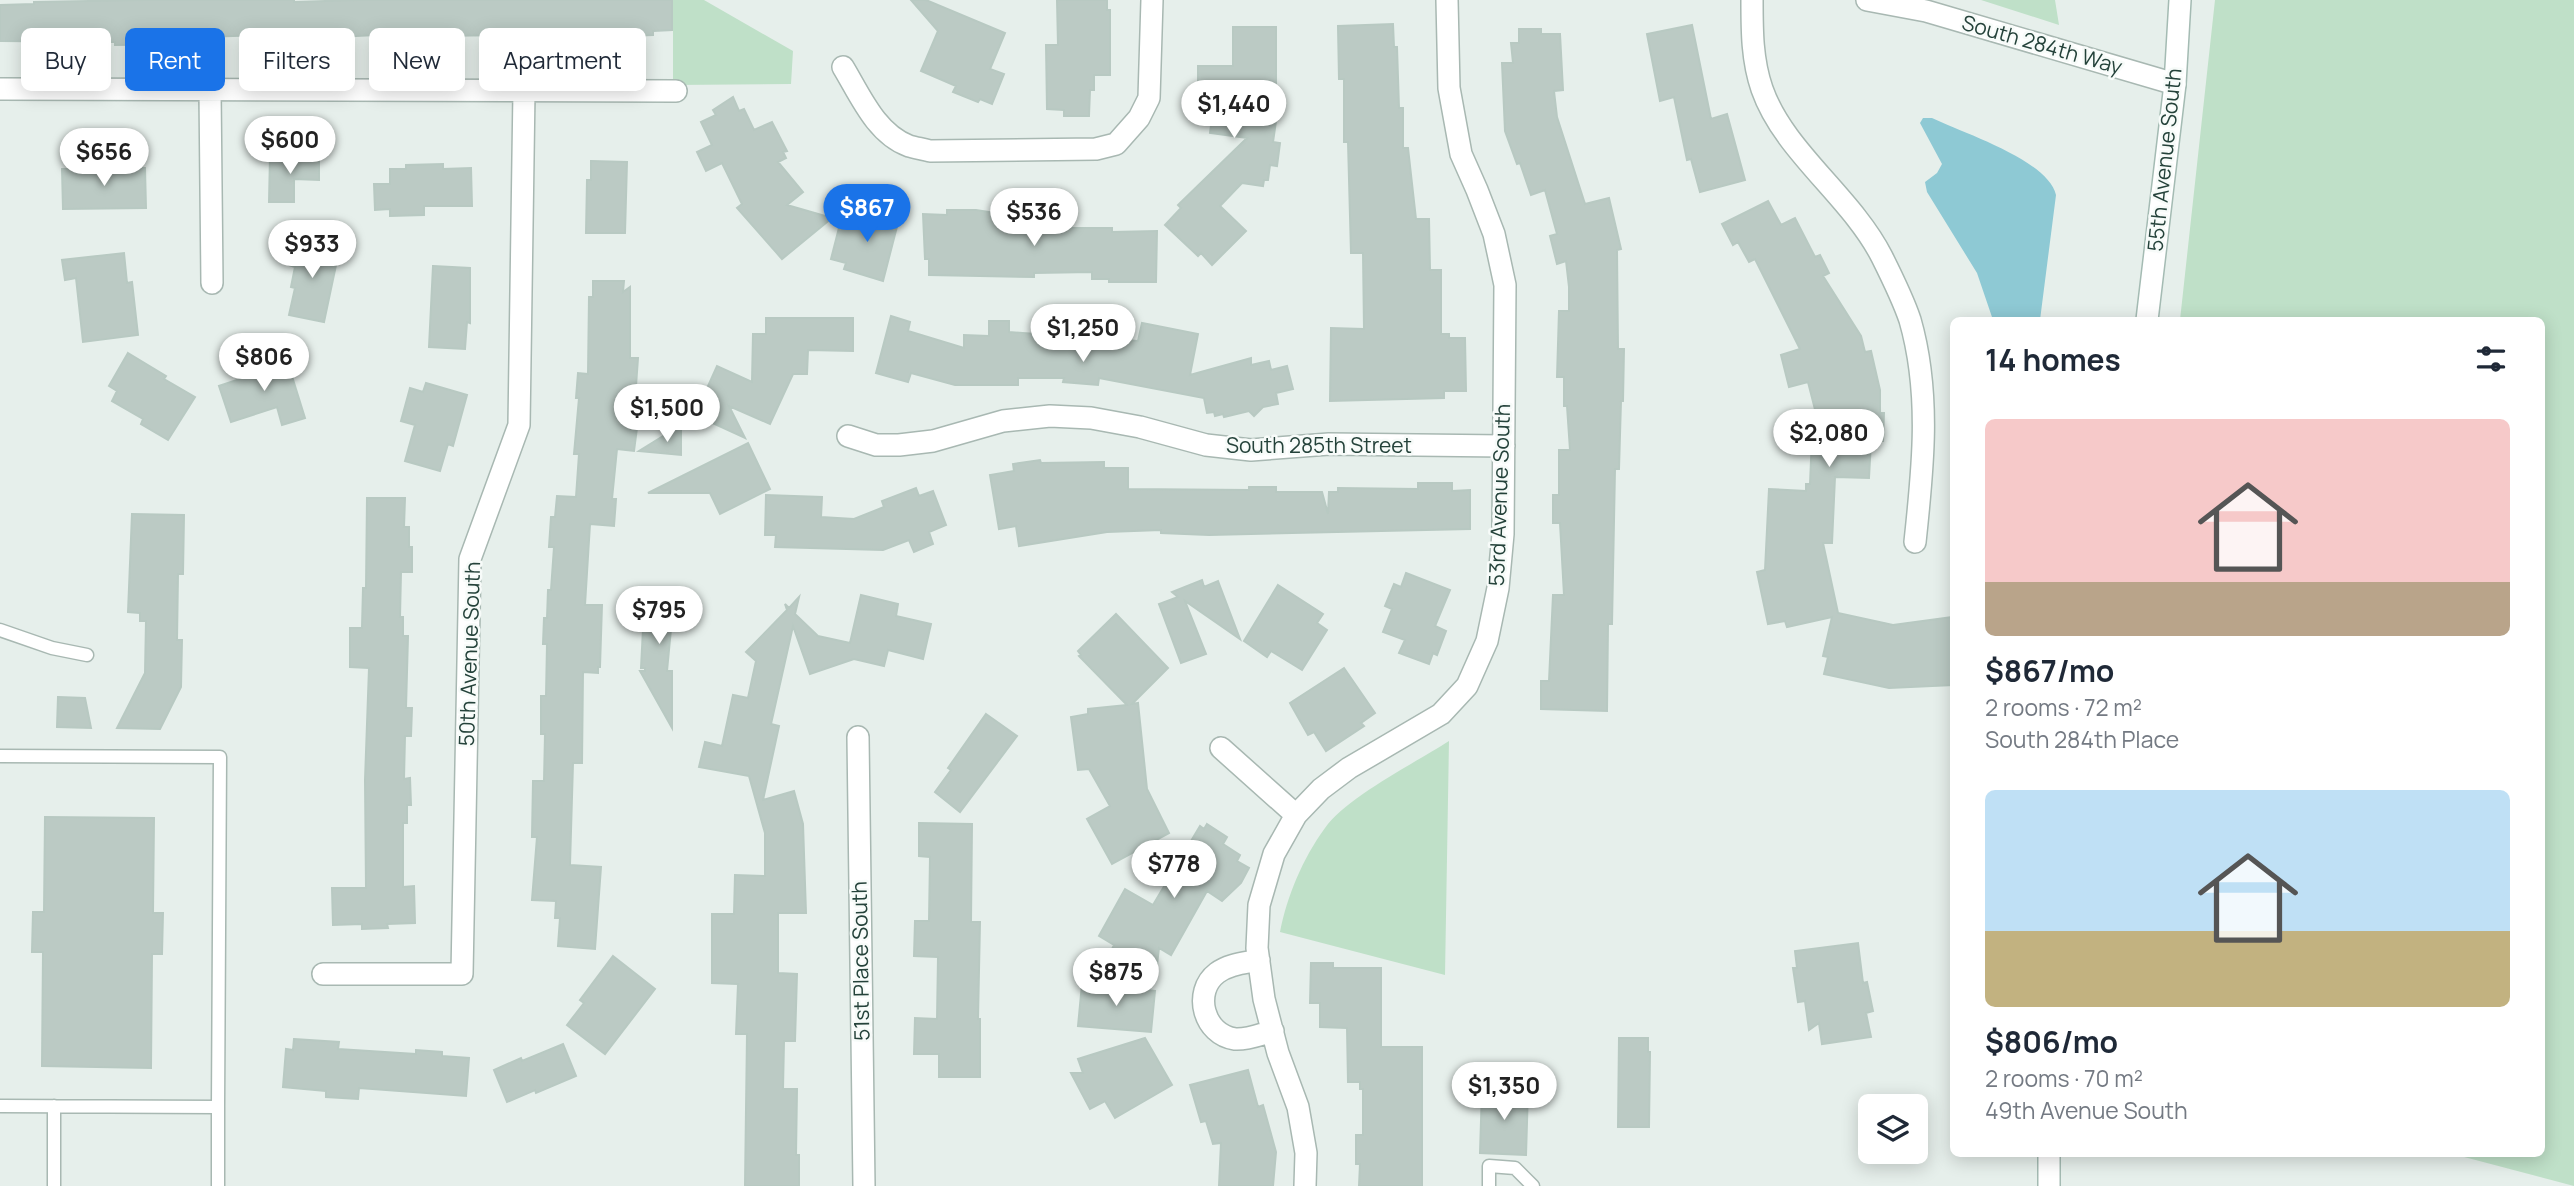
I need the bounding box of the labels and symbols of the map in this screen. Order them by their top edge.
street label: South 284th Way [1959,8,2126,80]
street label: 55th Avenue South [2140,67,2188,253]
pin: $1,440 [1177,80,1291,140]
pin: $600 [249,116,331,176]
pin: $656 [63,128,145,188]
pin: $867 [826,184,908,244]
pin: $536 [993,188,1075,248]
pin: $933 [271,220,353,280]
pin: $1,250 [1026,304,1140,364]
pin: $806 [223,334,305,393]
pin: $1,500 [610,384,724,444]
street label: 53rd Avenue South [1482,403,1516,587]
pin: $2,080 [1772,410,1886,469]
street label: South 285th Street [1226,431,1412,459]
street label: 50th Avenue South [452,561,486,747]
pin: $795 [618,586,700,646]
pin: $778 [1133,841,1215,900]
street label: 51st Place South [845,881,875,1041]
pin: $875 [1075,948,1157,1008]
pin: $1,350 [1447,1062,1561,1122]

